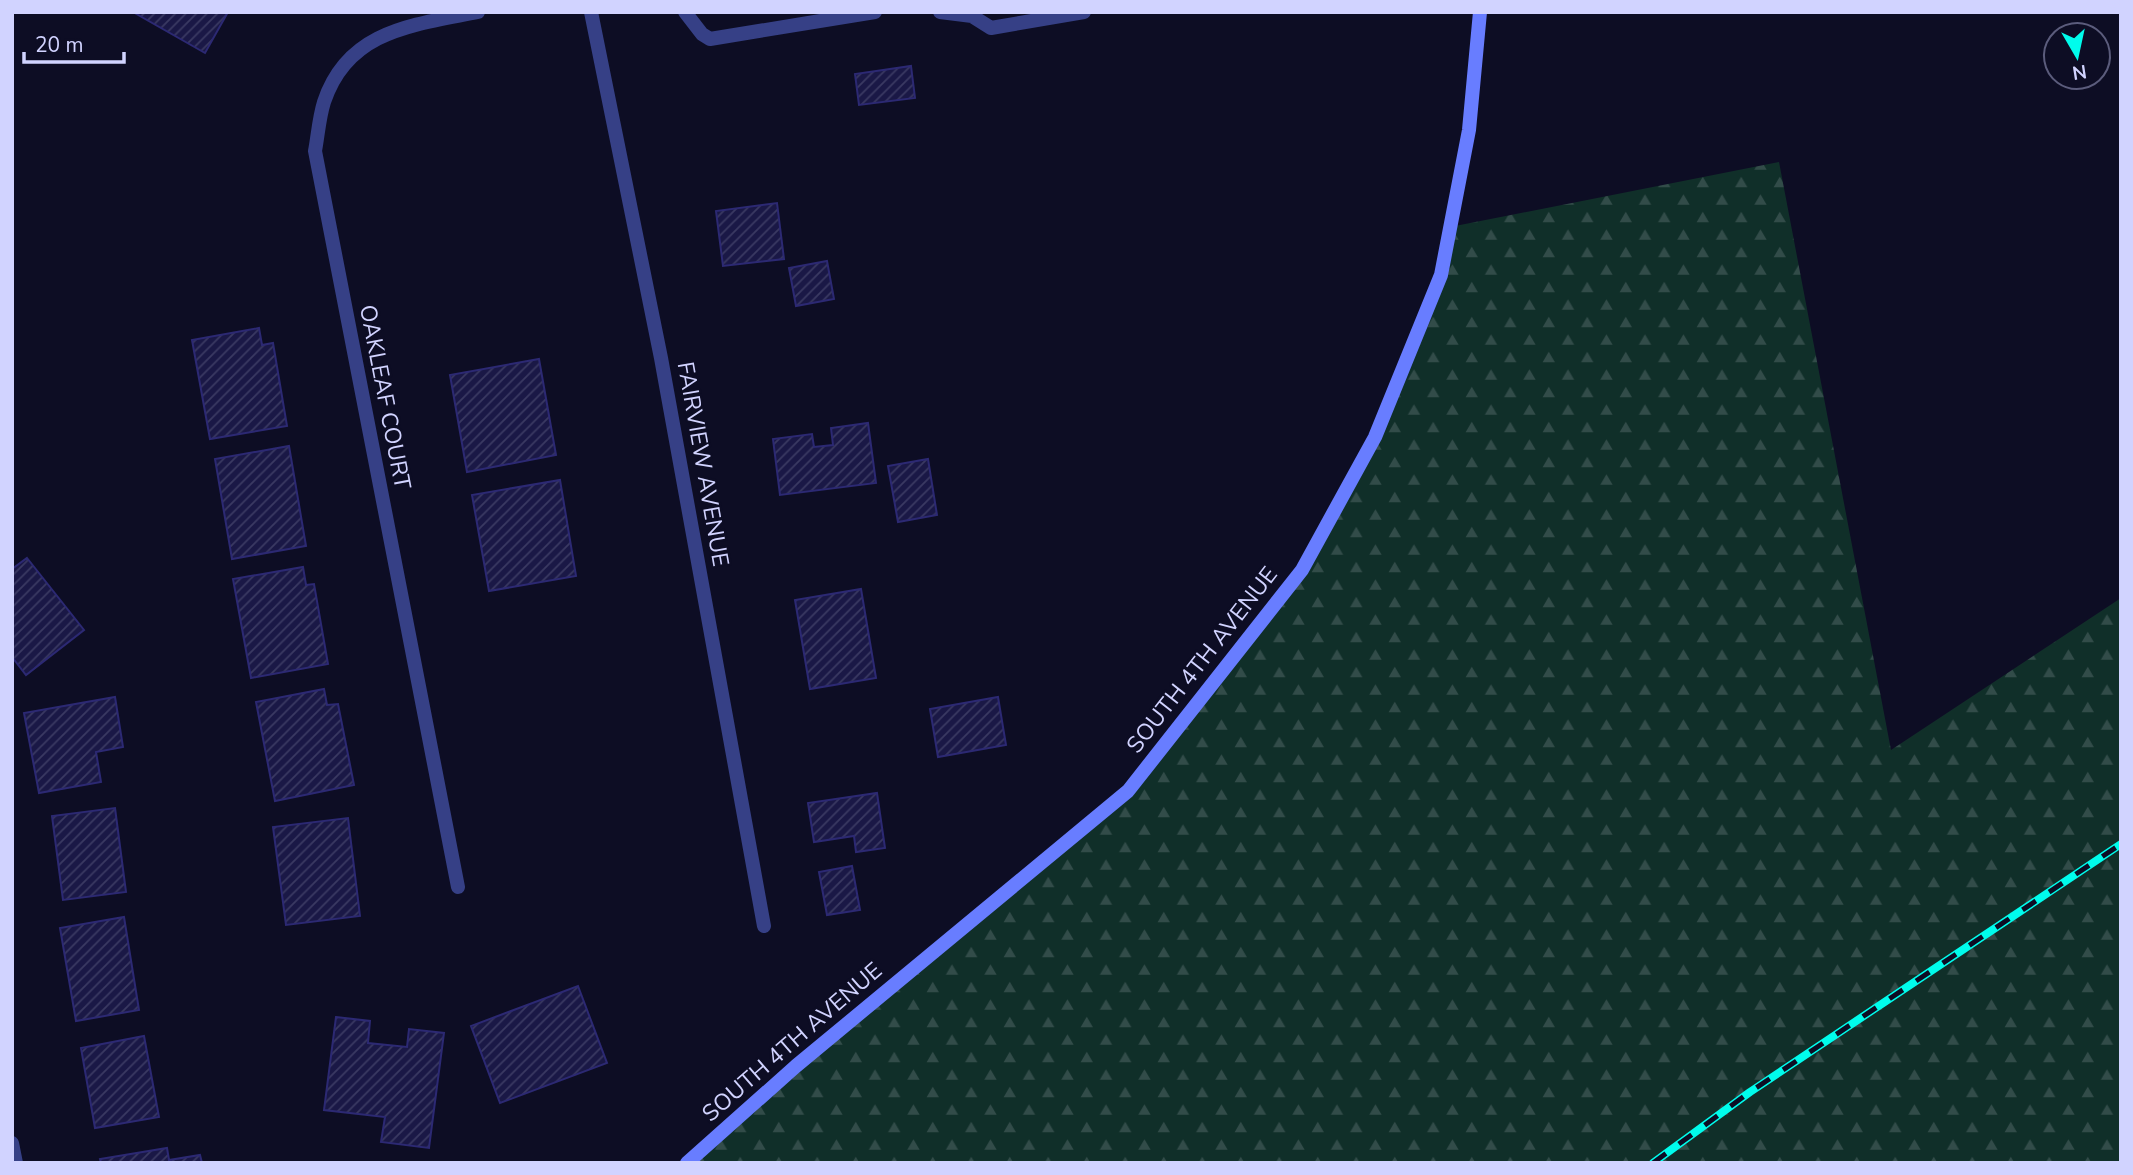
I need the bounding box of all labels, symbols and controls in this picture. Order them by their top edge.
scale bar [24,21,124,65]
north arrow [2042,21,2112,91]
text: 20 m [35,31,84,59]
text: N [2070,58,2089,86]
street label: OAKLEAF COURT [352,302,418,492]
street label: FAIRVIEW AVENUE [670,359,736,569]
street label: SOUTH 4TH AVENUE [1119,560,1285,760]
street label: SOUTH 4TH AVENUE [695,955,889,1129]

